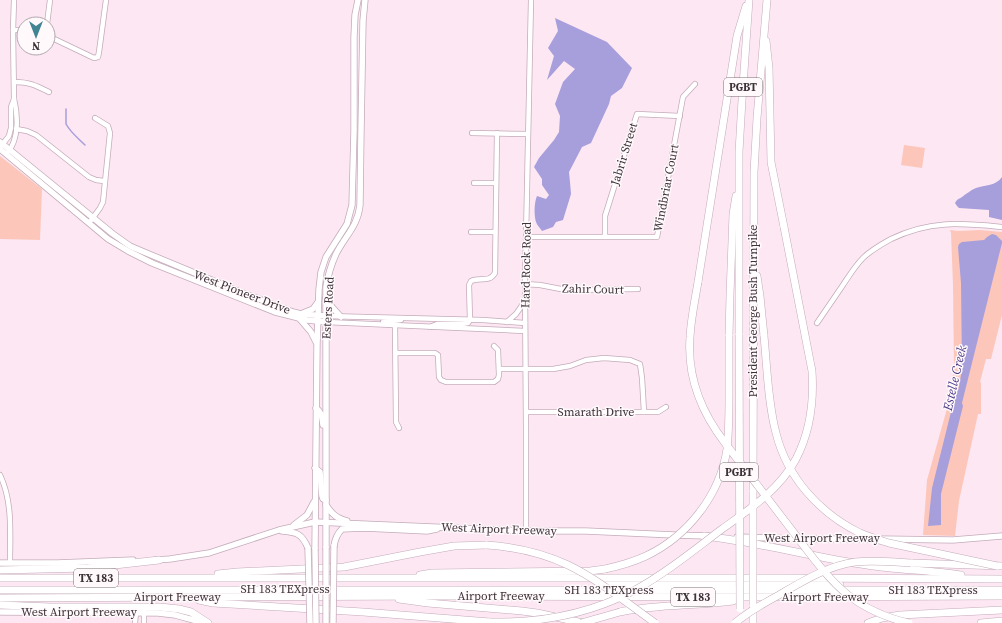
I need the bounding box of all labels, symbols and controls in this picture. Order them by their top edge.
north arrow [16,16,56,56]
text: N [32,38,40,53]
road number: PGBT [724,78,762,96]
street label: Jabrir Street [607,121,641,188]
street label: Windbriar Court [650,143,682,233]
street label: Hard Rock Road [517,221,535,308]
street label: President George Bush Turnpike [745,225,761,397]
street label: West Pioneer Drive [191,266,293,318]
street label: Esters Road [318,276,338,340]
street label: Zahir Court [562,280,624,298]
water label: Estelle Creek [939,343,970,413]
street label: Smarath Drive [558,404,634,420]
road number: PGBT [720,463,758,481]
street label: West Airport Freeway [441,519,558,539]
street label: West Airport Freeway [764,530,881,546]
road number: TX 183 [74,569,118,587]
street label: SH 183 TEXpress [240,581,330,597]
street label: SH 183 TEXpress [564,582,654,598]
street label: SH 183 TEXpress [888,582,978,598]
street label: Airport Freeway [457,588,545,604]
road number: TX 183 [671,588,715,606]
street label: Airport Freeway [133,589,221,605]
street label: Airport Freeway [781,589,869,605]
street label: West Airport Freeway [21,604,138,620]

